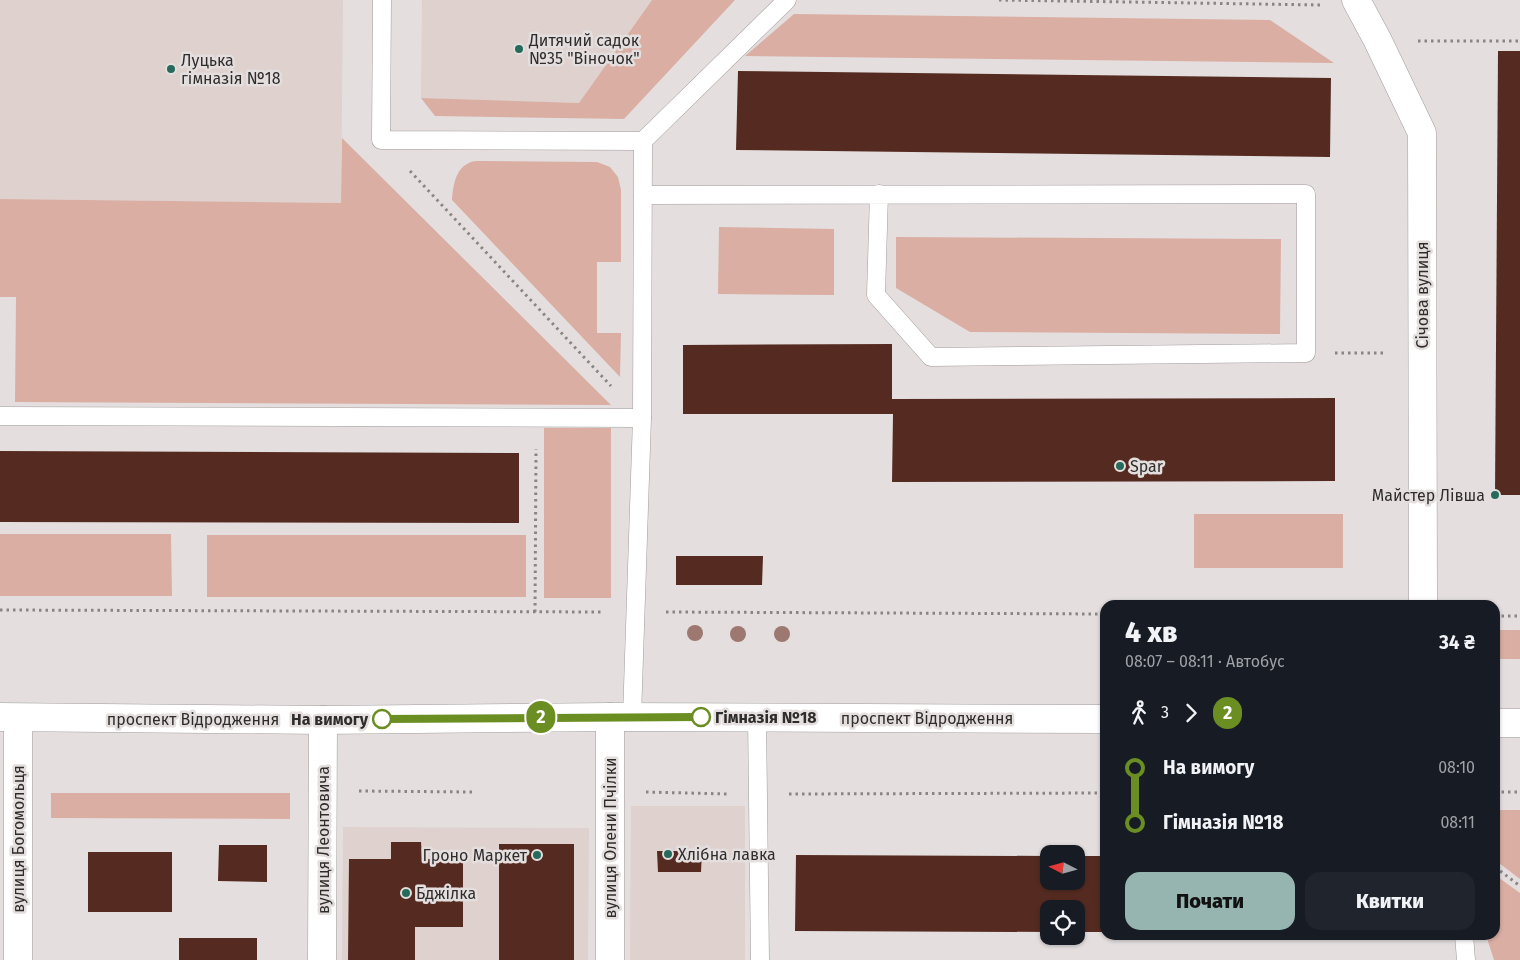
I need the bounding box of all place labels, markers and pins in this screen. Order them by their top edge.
place label: Дитячий садок №35 "Віночок" [528,31,640,68]
marker: Дитячий садок №35 "Віночок" [513,43,525,55]
place label: Луцька гімназія №18 [181,51,281,88]
marker: Луцька гімназія №18 [165,63,177,75]
place label: Spar [1130,457,1164,476]
marker: Spar [1114,460,1126,472]
place label: Майстер Лівша [1372,486,1485,505]
marker: Майстер Лівша [1489,489,1501,501]
marker: Гімназія №18 [691,707,711,727]
place label: Гімназія №18 [715,708,817,727]
marker: На вимогу [372,709,392,729]
place label: На вимогу [291,710,369,729]
place label: Хлібна лавка [678,845,776,864]
place label: Гроно Маркет [423,846,528,865]
marker: Хлібна лавка [662,848,674,860]
marker: Гроно Маркет [531,849,543,861]
place label: Бджілка [416,884,476,903]
marker: Бджілка [400,887,412,899]

